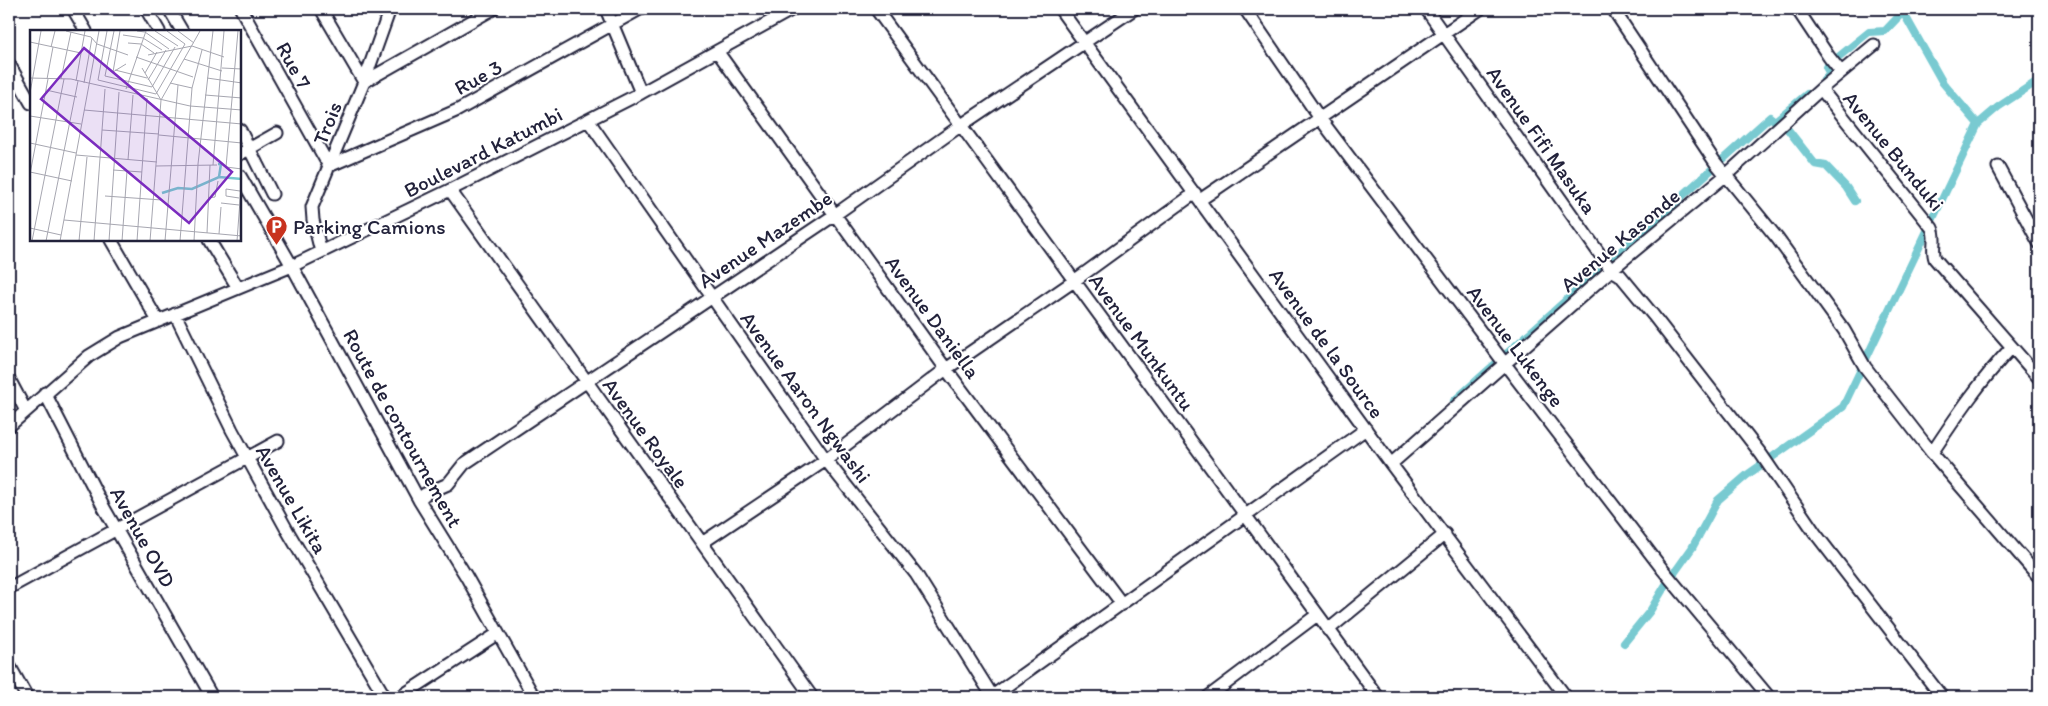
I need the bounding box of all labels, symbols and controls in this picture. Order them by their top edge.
inset map [30,30,241,241]
street label: Rue 7 [271,37,317,93]
street label: Rue 3 [450,54,506,100]
street label: Avenue Fifi Masuka [1482,61,1602,219]
street label: Avenue Bunduki [1838,86,1950,216]
street label: Trois [307,98,347,148]
street label: Boulevard Katumbi [400,101,566,203]
street label: Avenue Kasonde [1555,183,1685,297]
street label: Avenue Mazembe [693,185,837,293]
parking icon: Parking Camions [265,214,289,245]
place label: Parking Camions [293,214,446,239]
street label: Avenue Daniella [880,251,986,383]
street label: Avenue de la Source [1264,263,1390,423]
street label: Avenue Munkuntu [1084,269,1200,416]
street label: Avenue Lukenge [1462,280,1570,412]
street label: Avenue Aaron Ngwashi [735,306,877,488]
street label: Route de contournement [338,324,468,532]
street label: Avenue Royale [598,373,694,493]
street label: Avenue Likita [251,440,333,558]
street label: Avenue OVD [105,482,181,592]

